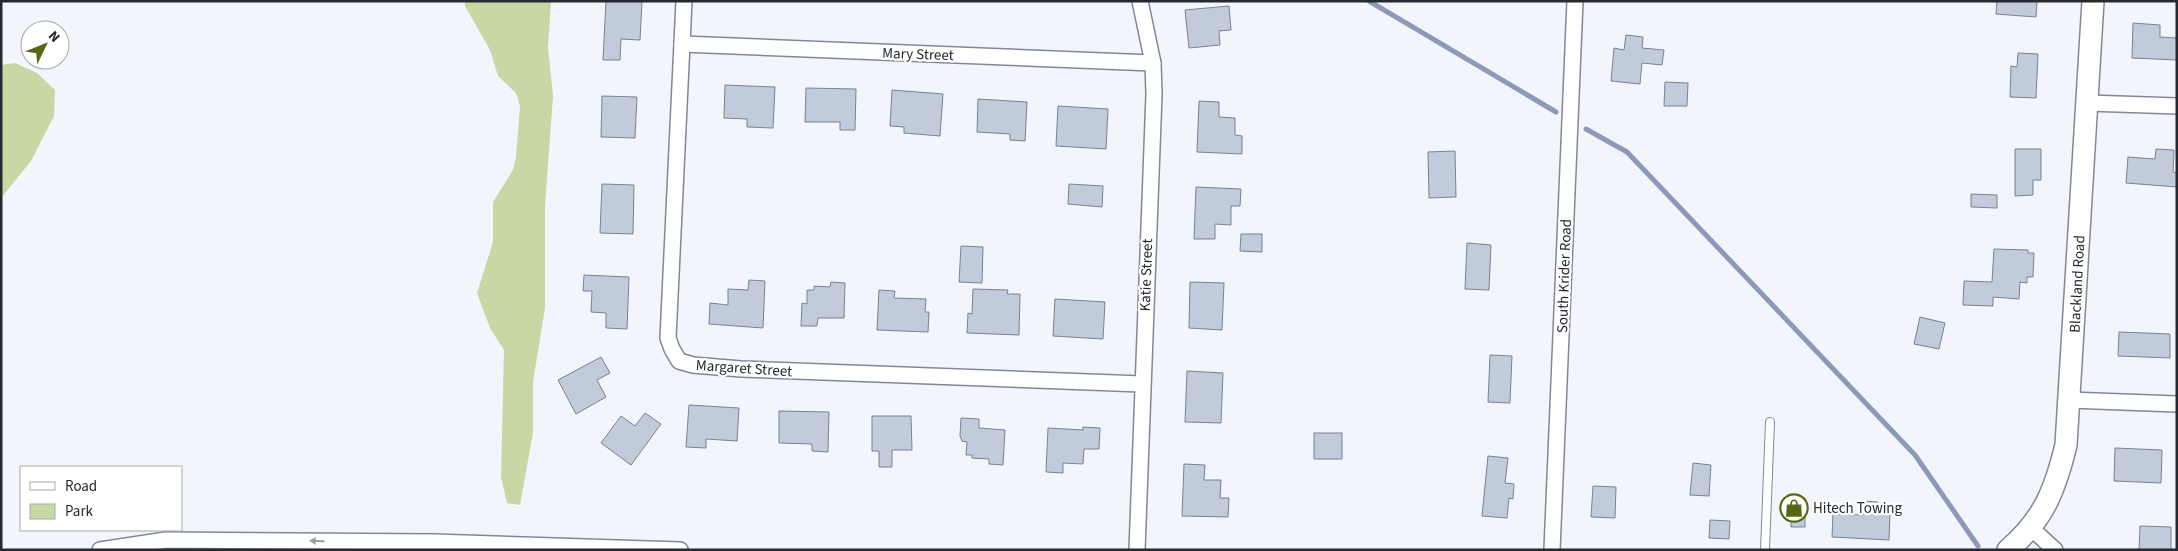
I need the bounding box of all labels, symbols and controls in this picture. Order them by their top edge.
north arrow [20,20,70,70]
text: N [43,27,64,47]
street label: Mary Street [882,43,954,66]
street label: South Krider Road [1552,219,1577,333]
street label: Blackland Road [2064,235,2091,333]
street label: Katie Street [1135,238,1158,312]
street label: Margaret Street [695,355,793,382]
legend [20,466,182,531]
text: Road [65,476,97,497]
shop icon: Hitech Towing [1779,493,1809,523]
place label: Hitech Towing [1813,498,1903,519]
text: Park [65,501,94,522]
one-way arrow [308,537,324,545]

